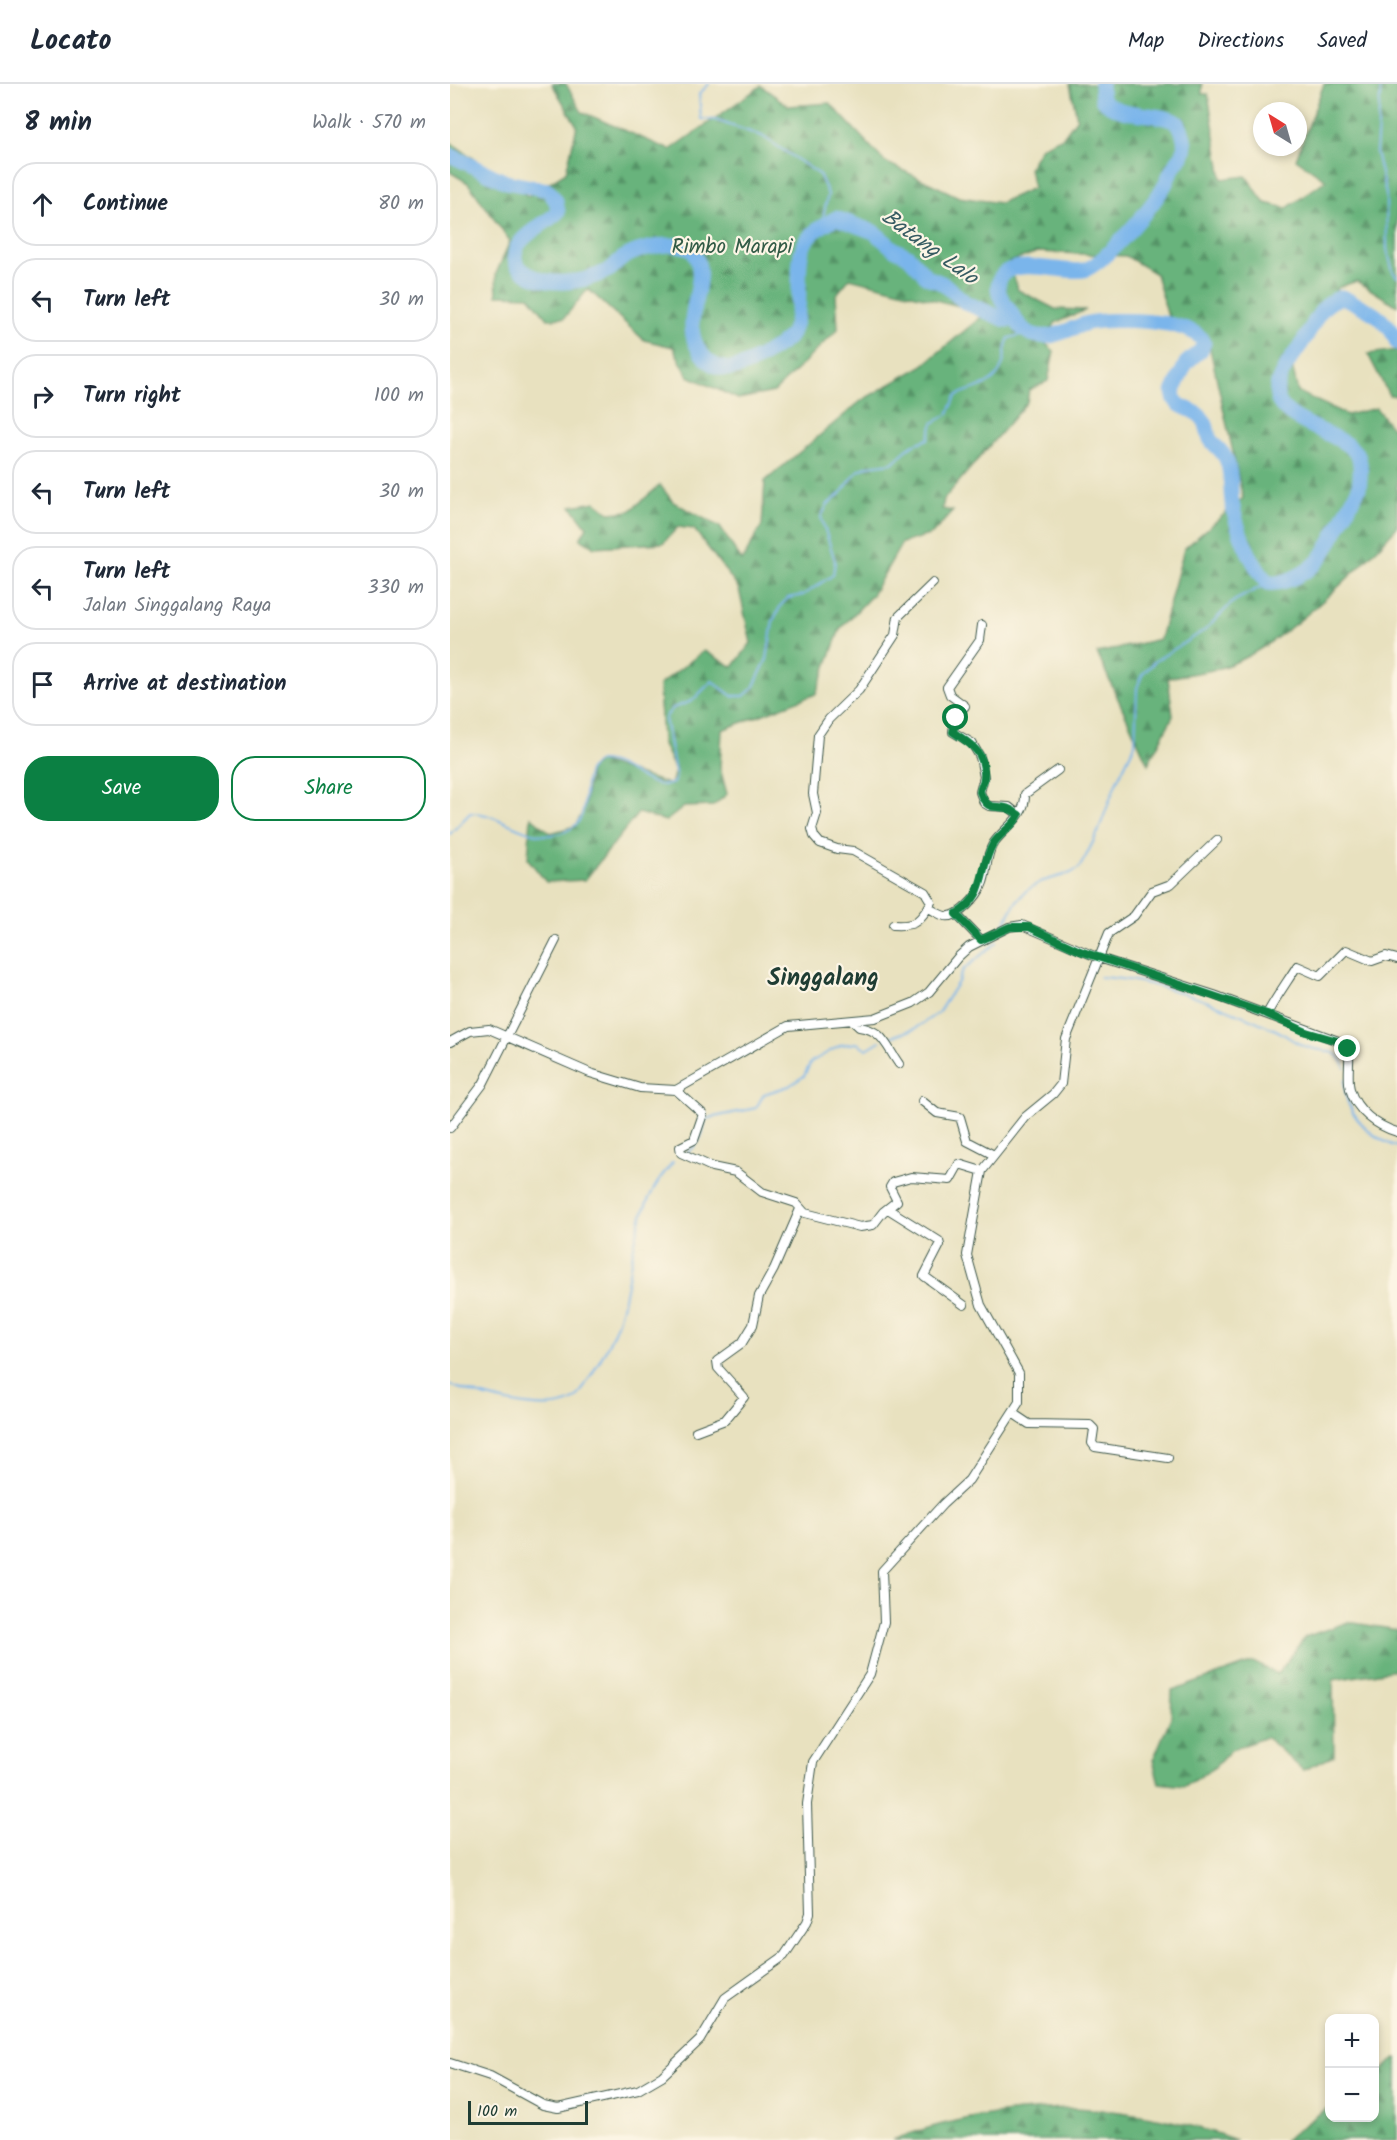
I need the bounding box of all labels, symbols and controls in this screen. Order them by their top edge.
text: Locato [30,19,111,64]
text: Map [1128,25,1164,58]
text: Directions [1197,25,1284,58]
text: Saved [1317,25,1367,58]
text: 8 min [24,102,92,144]
north arrow [1253,102,1307,156]
text: Walk · 570 m [312,107,426,139]
text: Continue [83,187,168,222]
icon: ahead [26,188,59,221]
text: 80 m [378,188,424,220]
water label: Batang Lalo [873,201,986,296]
park label: Rimbo Marapi [671,231,794,264]
text: Turn left [83,283,170,318]
icon: left [26,284,59,317]
text: 30 m [379,284,424,316]
text: Turn right [83,379,181,414]
icon: right [26,380,59,413]
text: 100 m [374,380,424,412]
text: Turn left [83,475,170,510]
icon: left [26,476,59,509]
text: 30 m [379,476,424,508]
text: Turn left [83,555,170,590]
icon: left [26,572,59,605]
text: 330 m [367,572,424,604]
text: Jalan Singgalang Raya [83,590,271,622]
text: Arrive at destination [83,667,286,702]
icon: arrive [26,668,59,701]
route start [942,704,968,730]
button: Save [24,756,219,821]
button: Share [231,756,426,821]
district label: Singgalang [767,959,879,998]
route end [1334,1035,1360,1061]
map controls [1325,2014,1379,2122]
button: + [1325,2014,1379,2068]
button: − [1325,2068,1379,2122]
scale bar [468,2098,588,2126]
text: 100 m [477,2099,517,2124]

